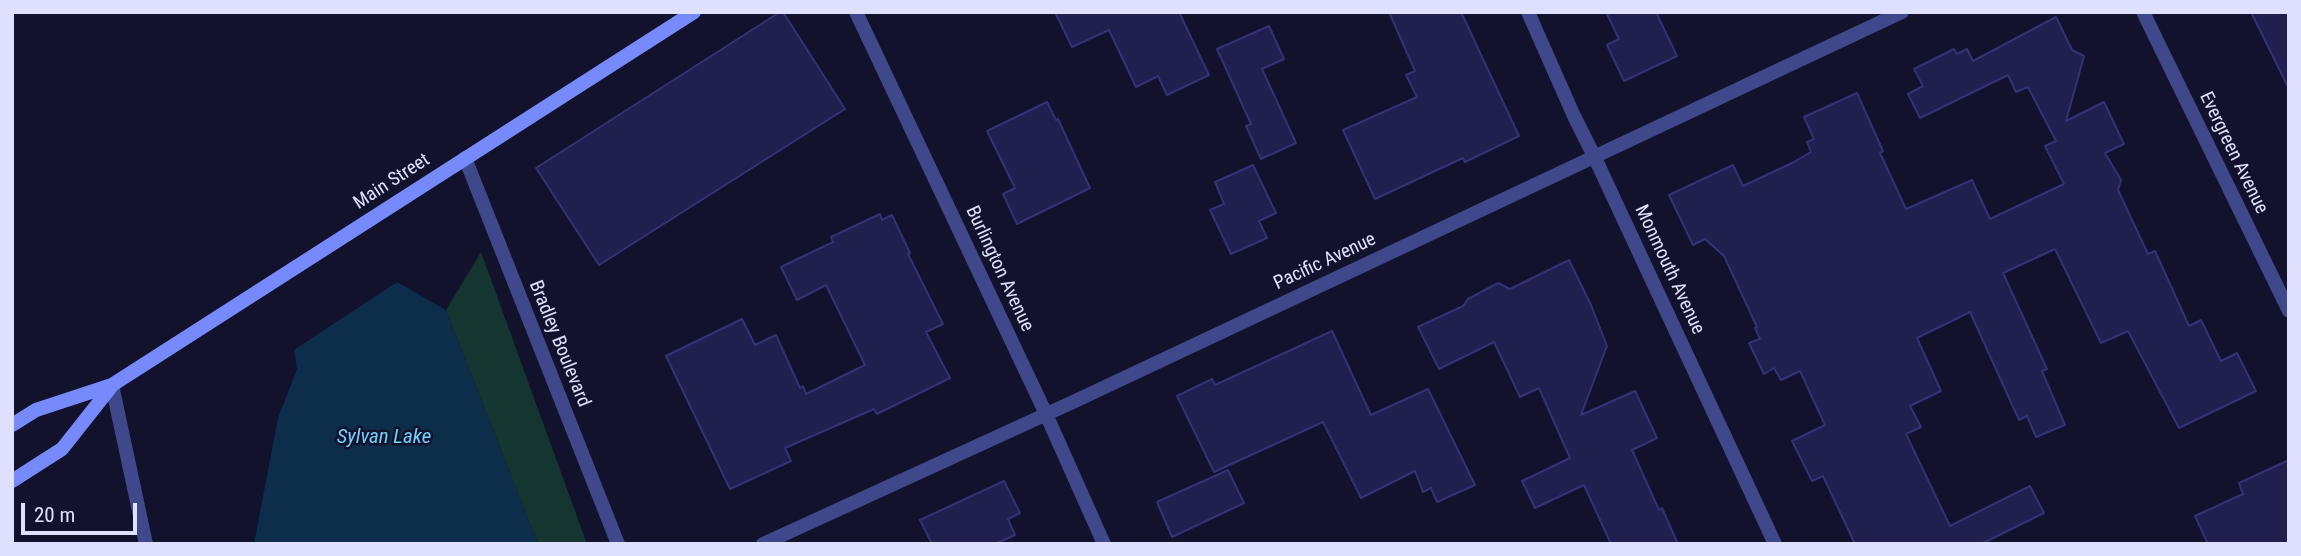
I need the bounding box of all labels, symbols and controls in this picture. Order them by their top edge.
street label: Evergreen Avenue [2194,88,2272,218]
street label: Main Street [350,149,434,215]
street label: Monmouth Avenue [1629,202,1709,338]
street label: Burlington Avenue [960,203,1038,335]
street label: Pacific Avenue [1270,228,1380,296]
street label: Bradley Boulevard [523,278,595,410]
water label: Sylvan Lake [337,425,431,451]
scale bar [24,490,140,534]
text: 20 m [34,503,75,527]

